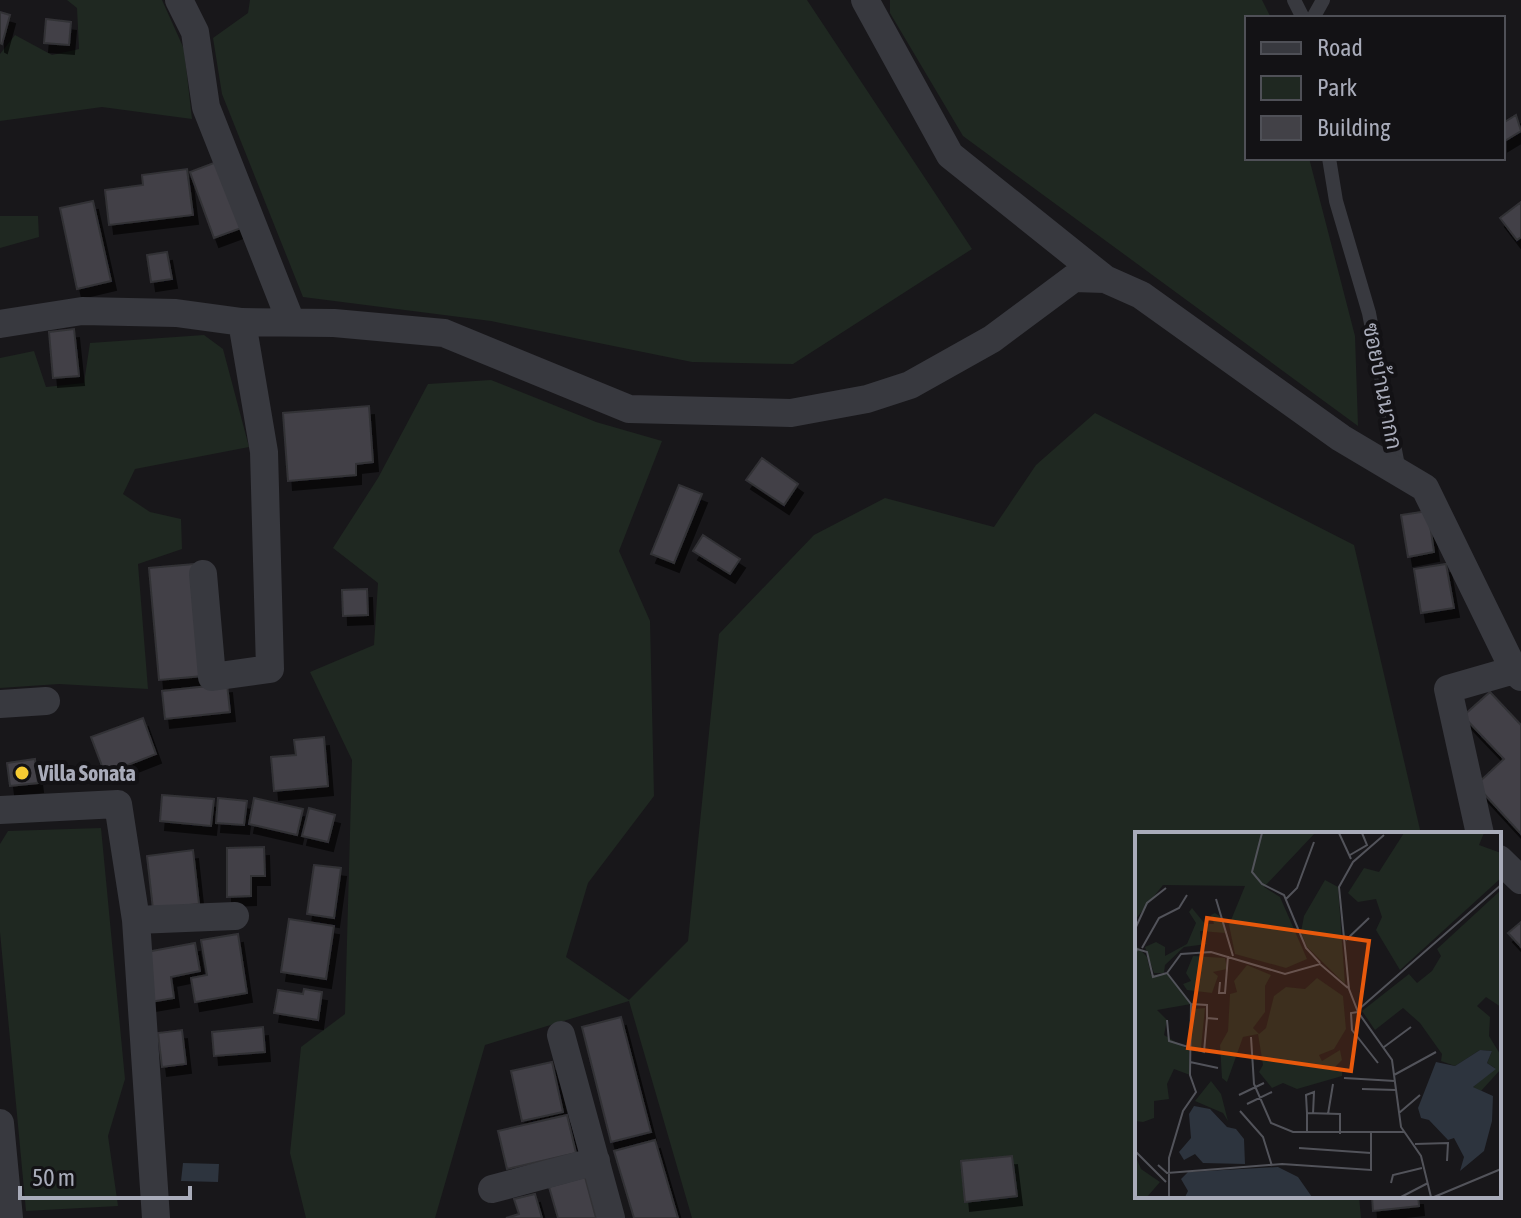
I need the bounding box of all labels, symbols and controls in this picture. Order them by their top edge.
legend [1245,16,1505,160]
text: Road [1317,34,1363,61]
text: Park [1317,74,1358,101]
text: Building [1317,114,1391,141]
street label: ซอยบ้านนากก [1358,321,1409,451]
place label: Villa Sonata [37,760,136,786]
marker: Villa Sonata [13,764,31,782]
inset map [1135,832,1501,1198]
scale bar [20,1150,190,1200]
text: 50 m [32,1164,75,1191]

